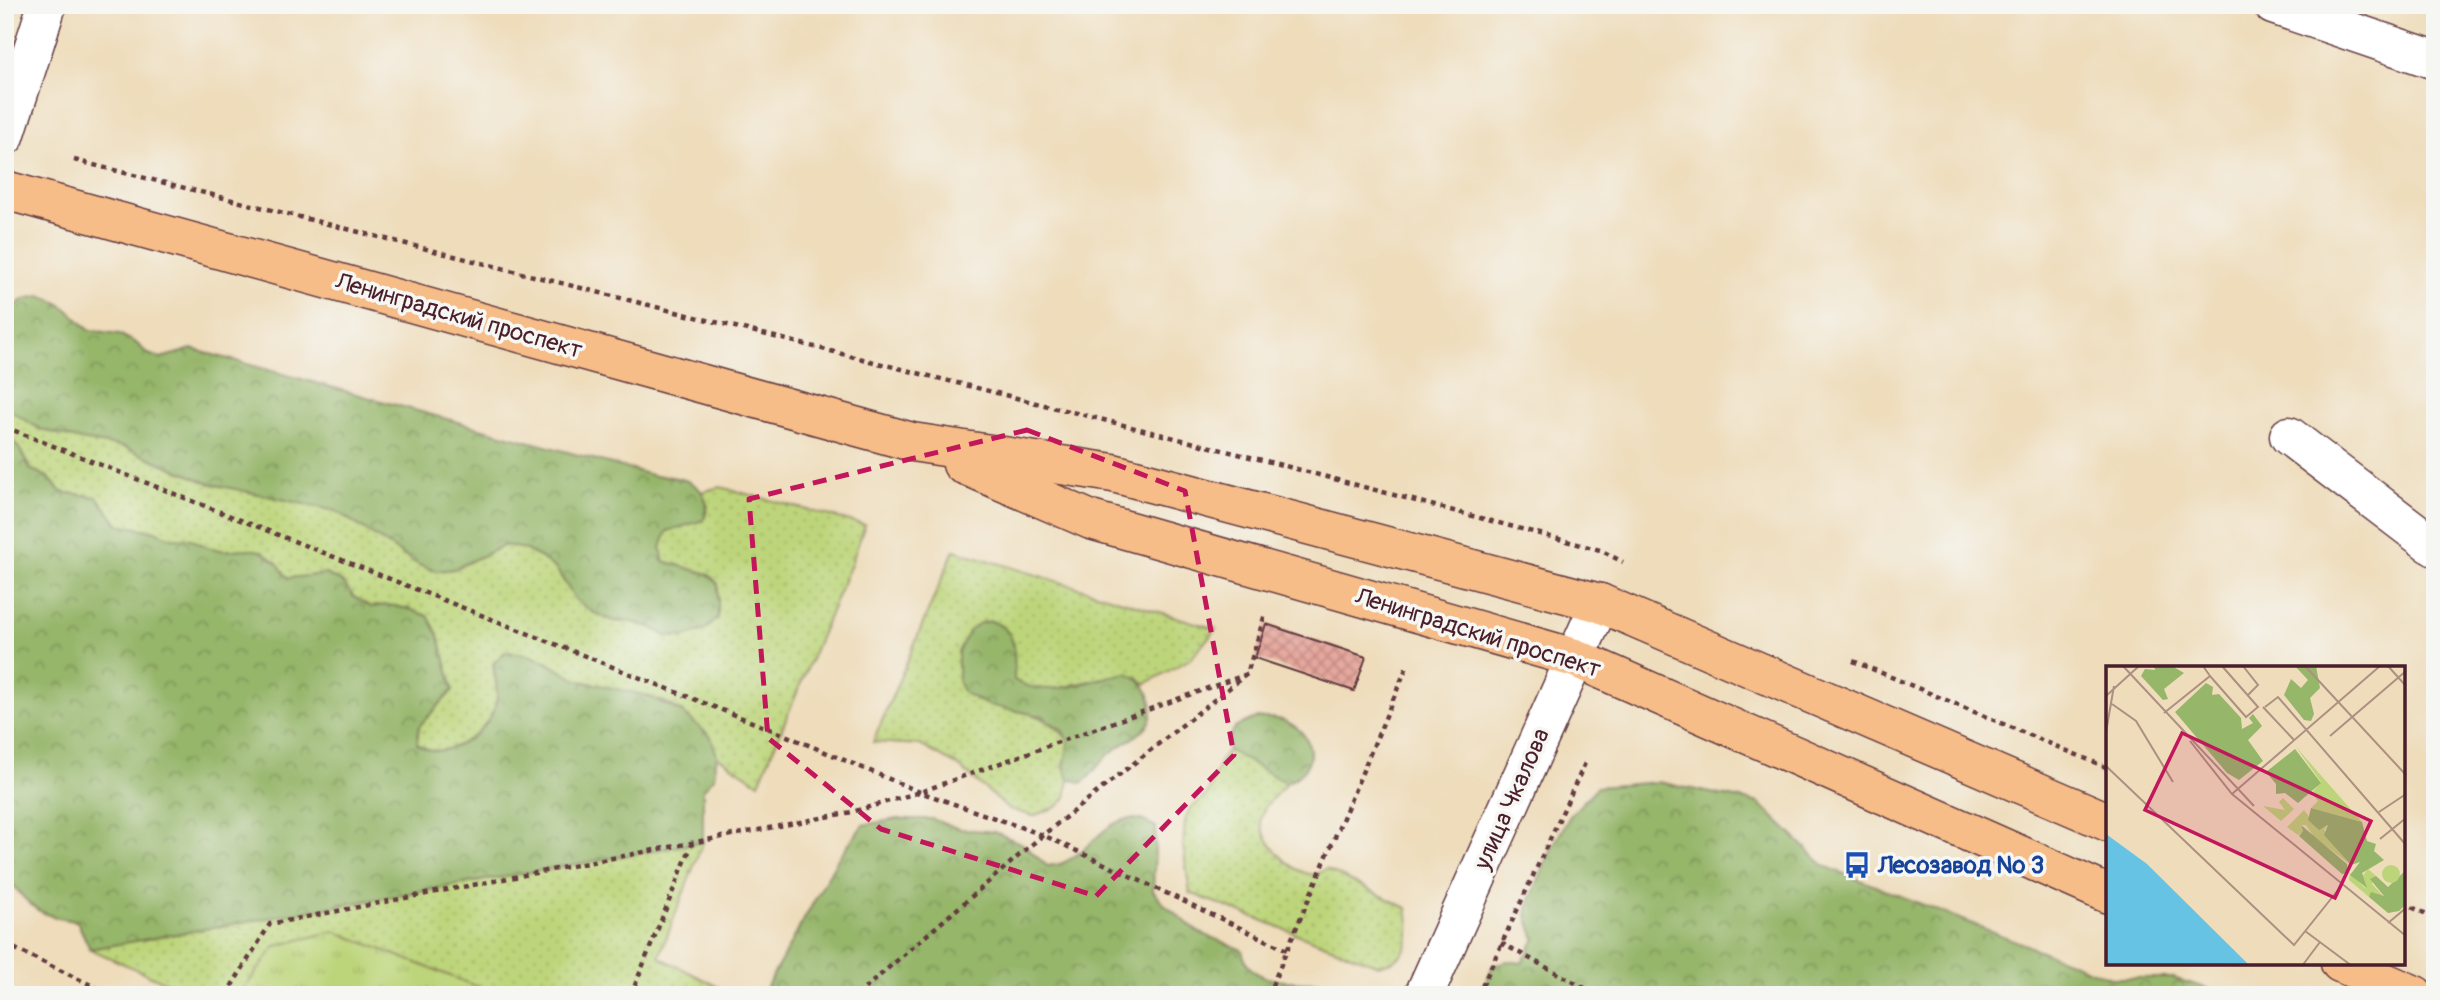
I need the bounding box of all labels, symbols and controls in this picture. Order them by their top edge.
street label: Ленинградский проспект [331,267,586,365]
street label: Ленинградский проспект [1351,582,1604,684]
inset map [2106,666,2405,965]
street label: улица Чкалова [1468,724,1556,875]
bus stop icon: Лесозавод № 3 [1842,850,1872,880]
place label: Лесозавод № 3 [1877,851,2044,880]

